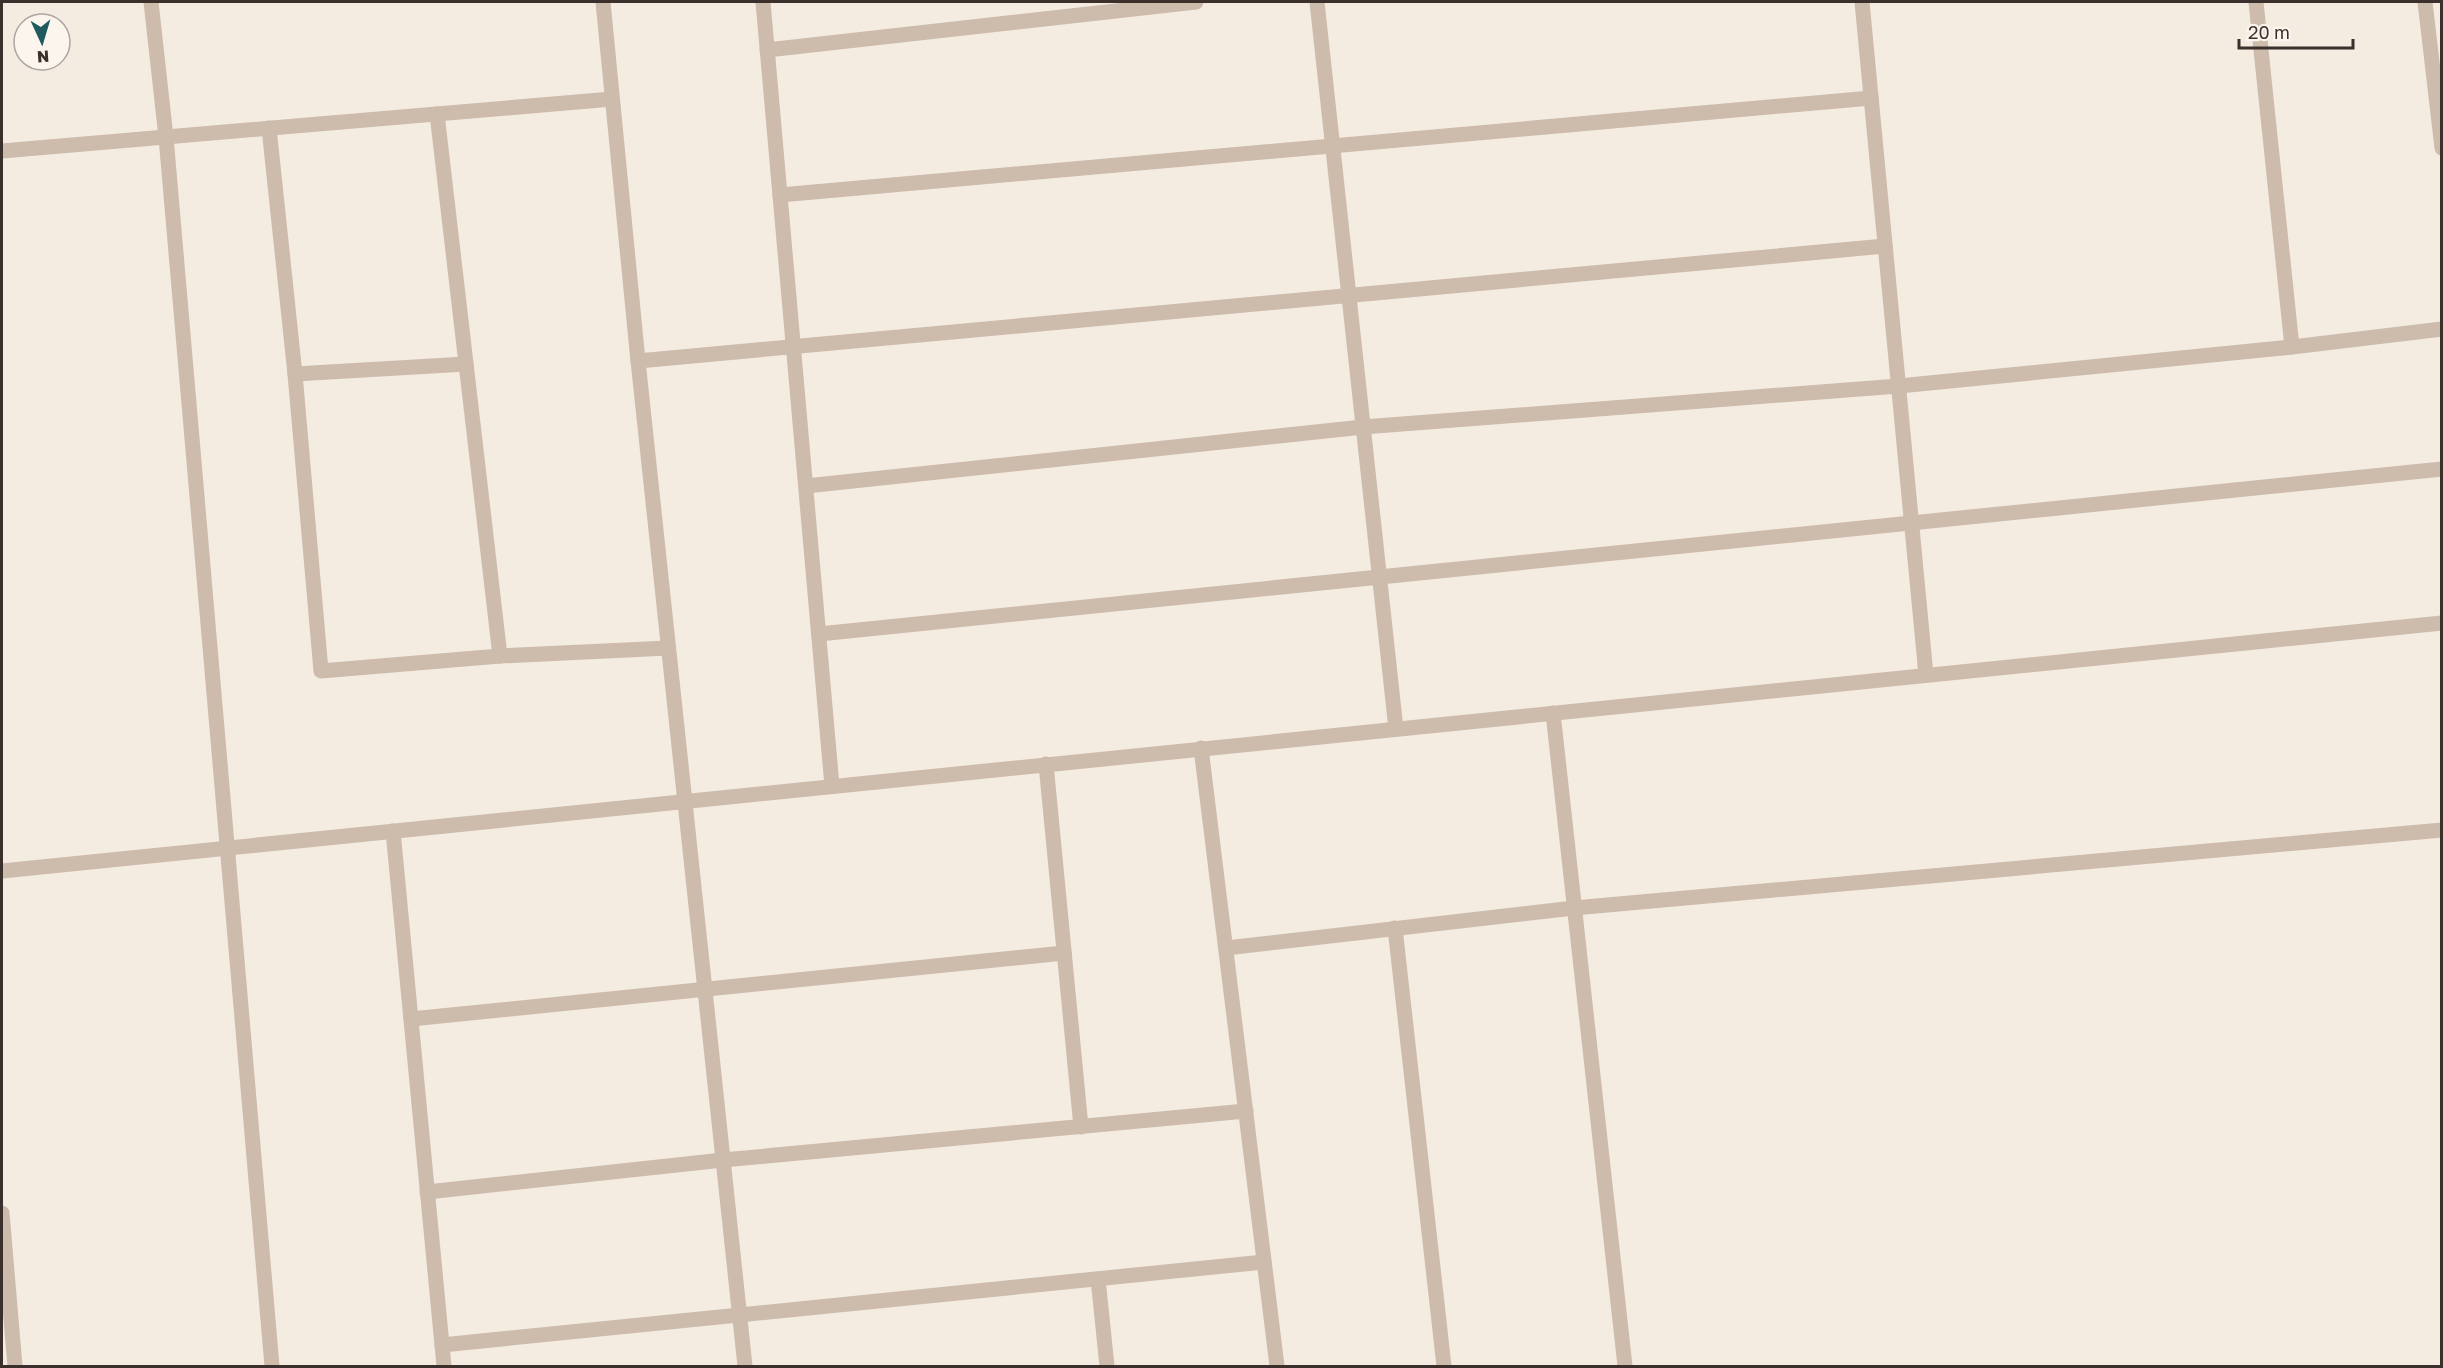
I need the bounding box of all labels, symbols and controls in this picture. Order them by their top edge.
north arrow [12,12,72,72]
scale bar [2239,12,2353,50]
text: 20 m [2248,21,2290,43]
text: N [36,47,50,67]

